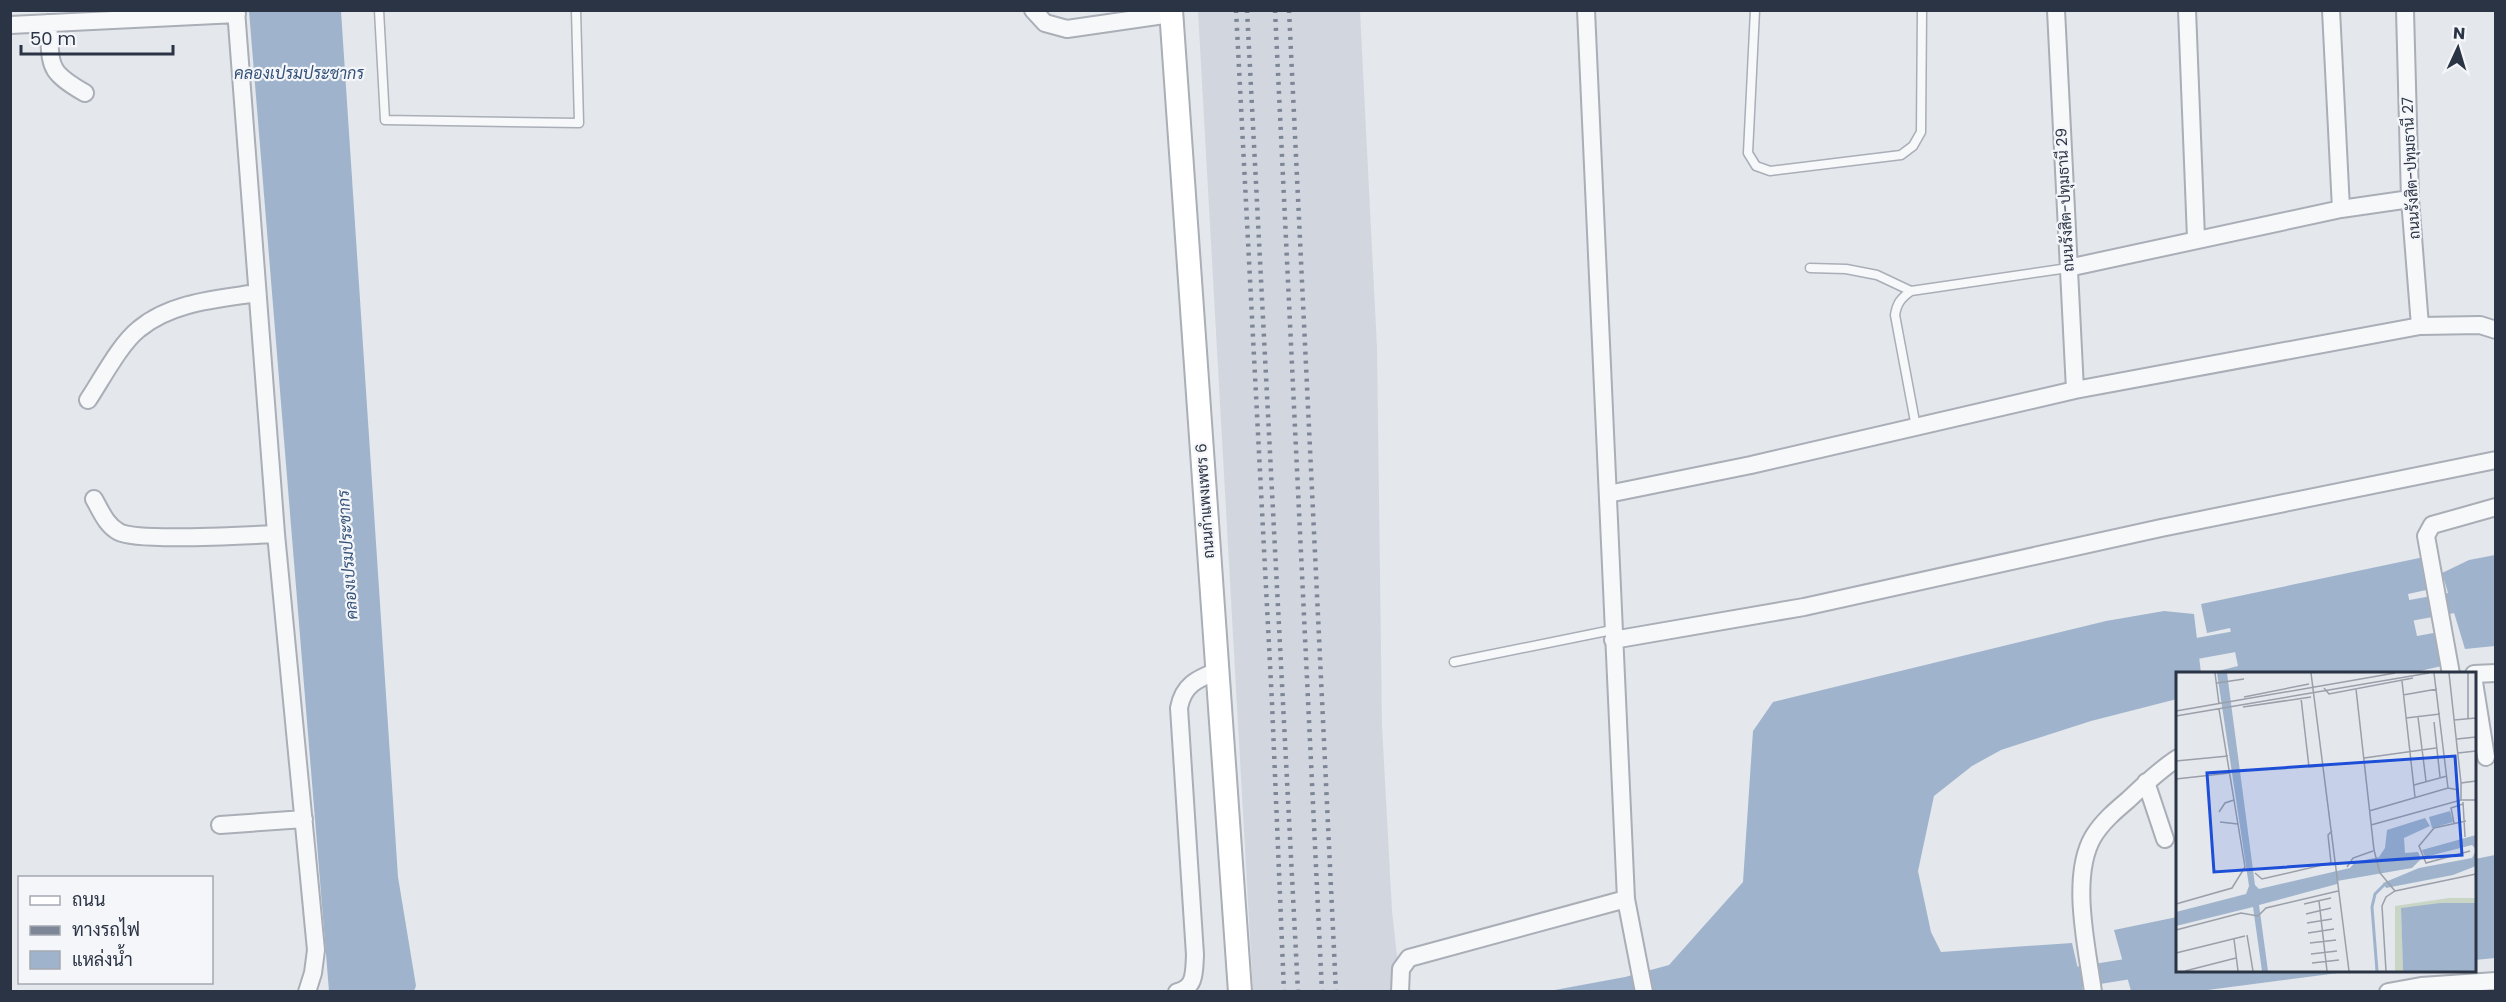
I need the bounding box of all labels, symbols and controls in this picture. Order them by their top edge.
scale bar [21,18,172,56]
north arrow [2428,18,2488,78]
text: N [2452,22,2466,45]
text: 50 m [30,26,76,51]
water label: คลองเปรมประชากร [234,62,365,85]
street label: ถนนรังสิต-ปทุมธานี 27 [2396,96,2426,240]
street label: ถนนรังสิต-ปทุมธานี 29 [2050,128,2080,272]
street label: ถนนกำแพงเพชร 6 [1190,443,1219,559]
water label: คลองเปรมประชากร [331,488,363,620]
inset map [2176,672,2476,972]
legend [18,876,213,984]
text: ถนน [72,887,105,912]
text: ทางรถไฟ [72,917,140,942]
text: แหล่งน้ำ [72,944,133,972]

